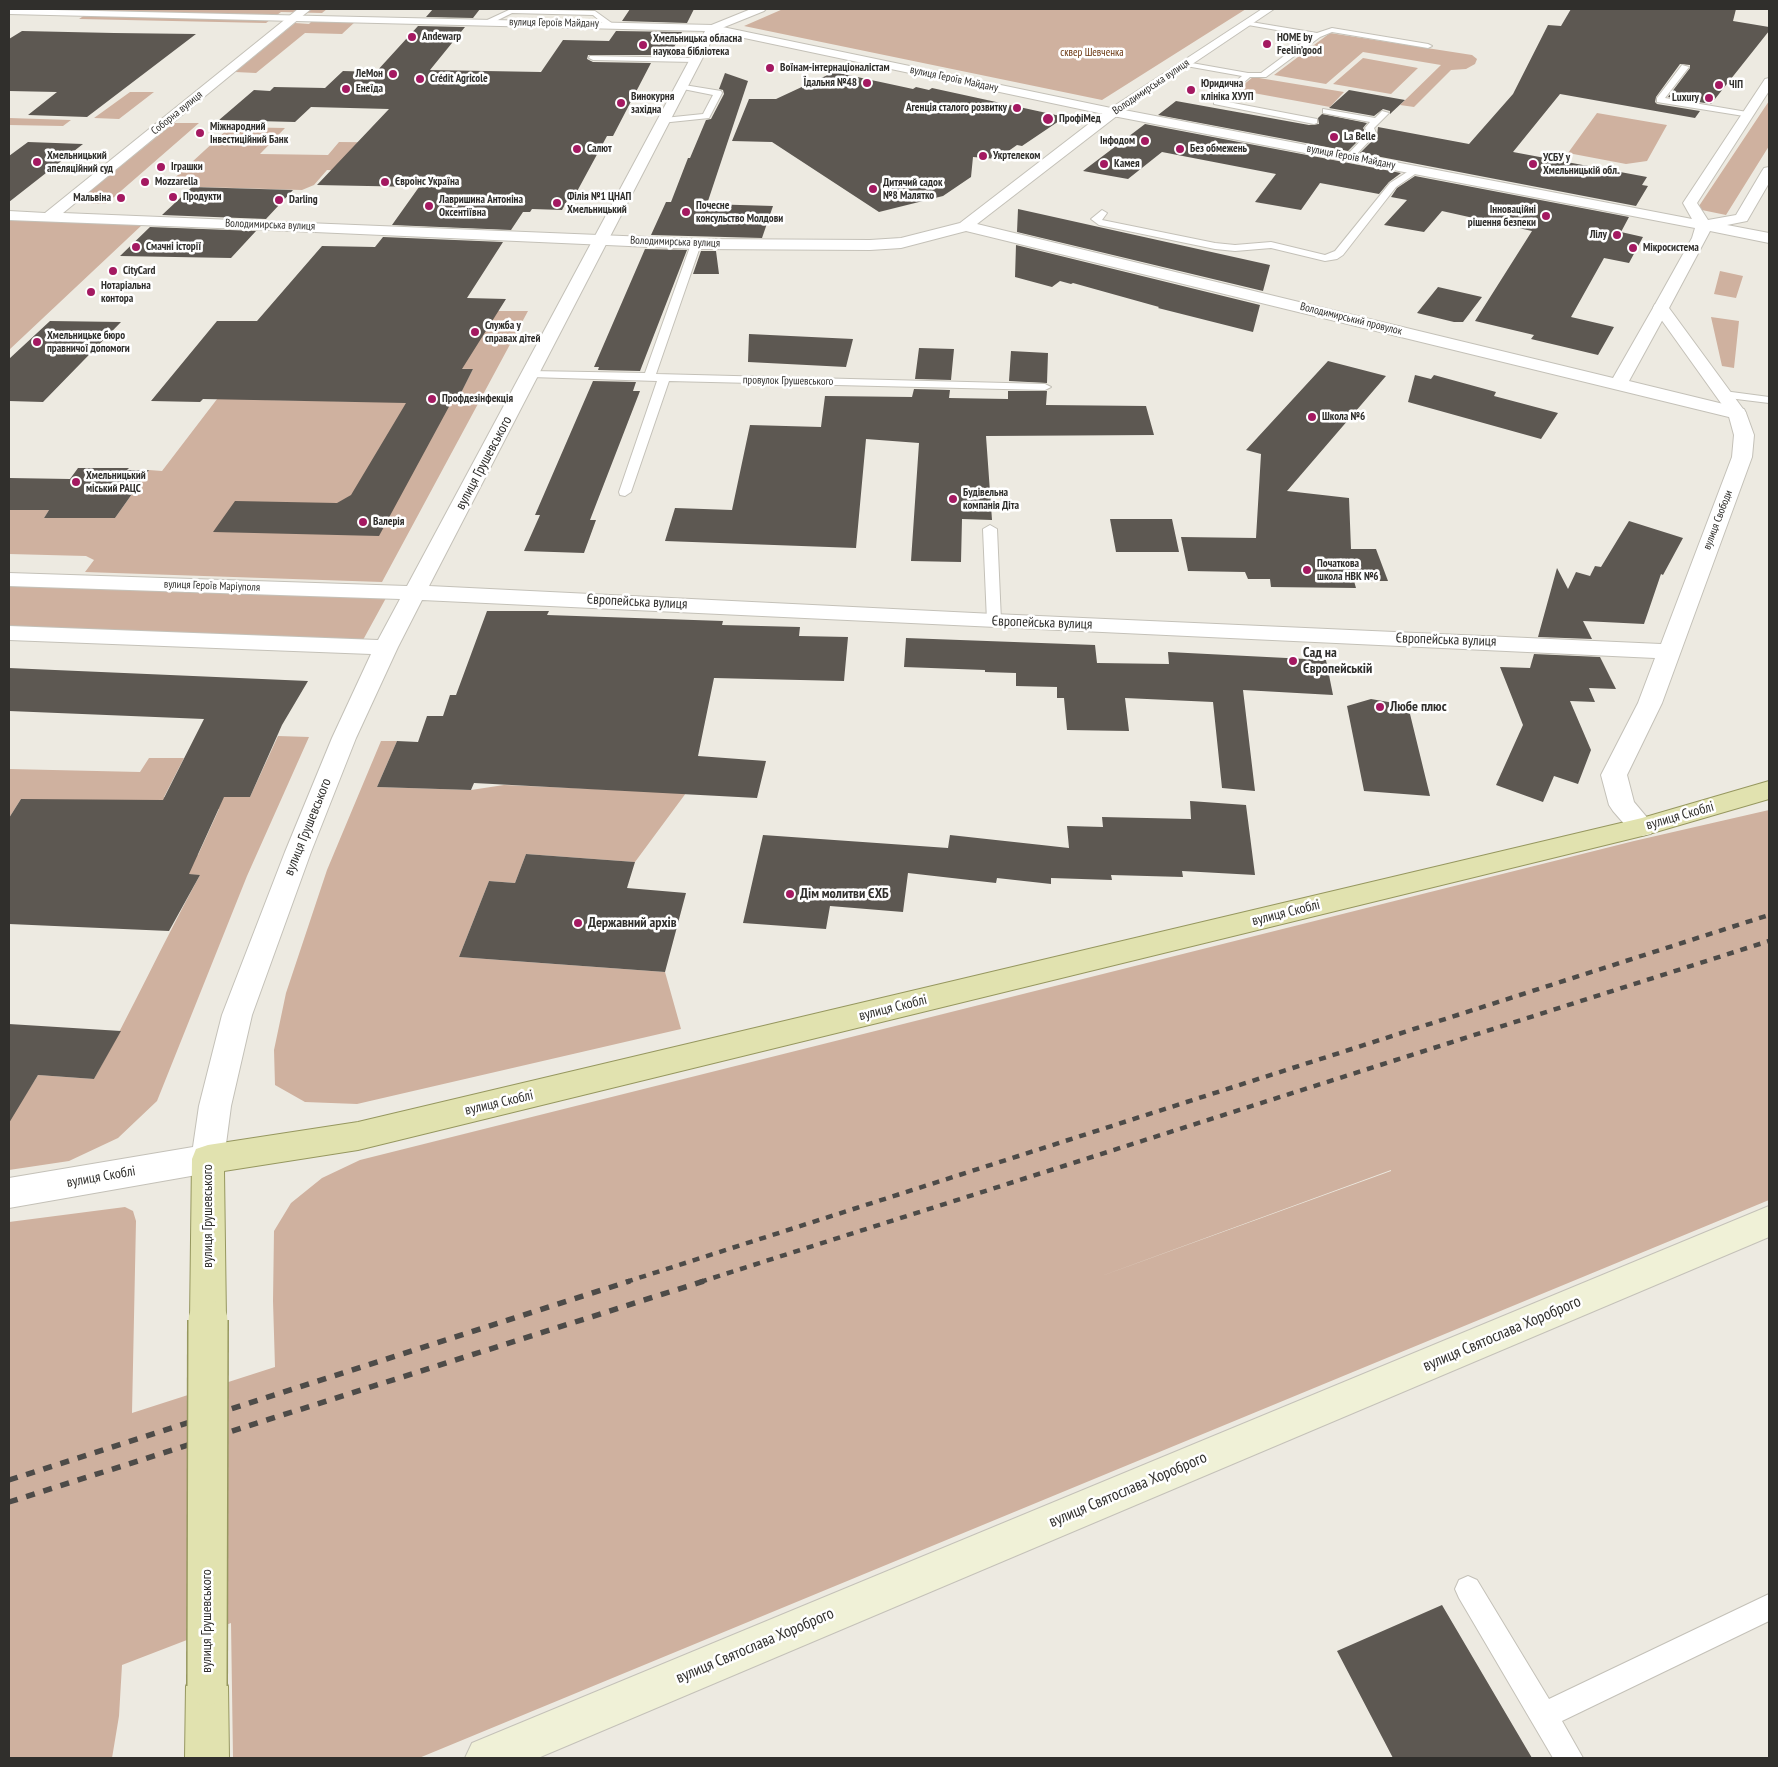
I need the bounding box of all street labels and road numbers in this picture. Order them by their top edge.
street label: вулиця Героїв Майдану [509,16,599,30]
street label: Володимирська вулиця [1110,56,1192,118]
street label: вулиця Героїв Майдану [909,63,999,95]
street label: Соборна вулиця [149,88,205,138]
street label: вулиця Героїв Майдану [1306,142,1396,172]
street label: Володимирська вулиця [225,217,315,233]
street label: Володимирська вулиця [630,234,720,250]
street label: Володимирський провулок [1299,300,1403,338]
street label: провулок Грушевського [743,374,833,388]
street label: вулиця Грушевського [452,413,516,513]
street label: вулиця Свободи [1701,488,1735,552]
street label: вулиця Героїв Маріуполя [164,578,260,594]
street label: Європейська вулиця [586,591,688,613]
street label: Європейська вулиця [991,613,1093,633]
street label: Європейська вулиця [1395,630,1497,650]
street label: вулиця Грушевського [281,776,335,878]
street label: вулиця Скоблі [1644,798,1716,834]
street label: вулиця Скоблі [1250,896,1322,930]
street label: вулиця Скоблі [857,991,929,1025]
street label: вулиця Скоблі [463,1087,535,1119]
street label: вулиця Скоблі [65,1163,137,1191]
street label: вулиця Грушевського [200,1164,216,1268]
street label: вулиця Святослава Хороброго [1420,1292,1584,1376]
street label: вулиця Святослава Хороброго [1046,1448,1210,1532]
street label: вулиця Грушевського [199,1569,215,1673]
street label: вулиця Святослава Хороброго [673,1604,837,1688]

